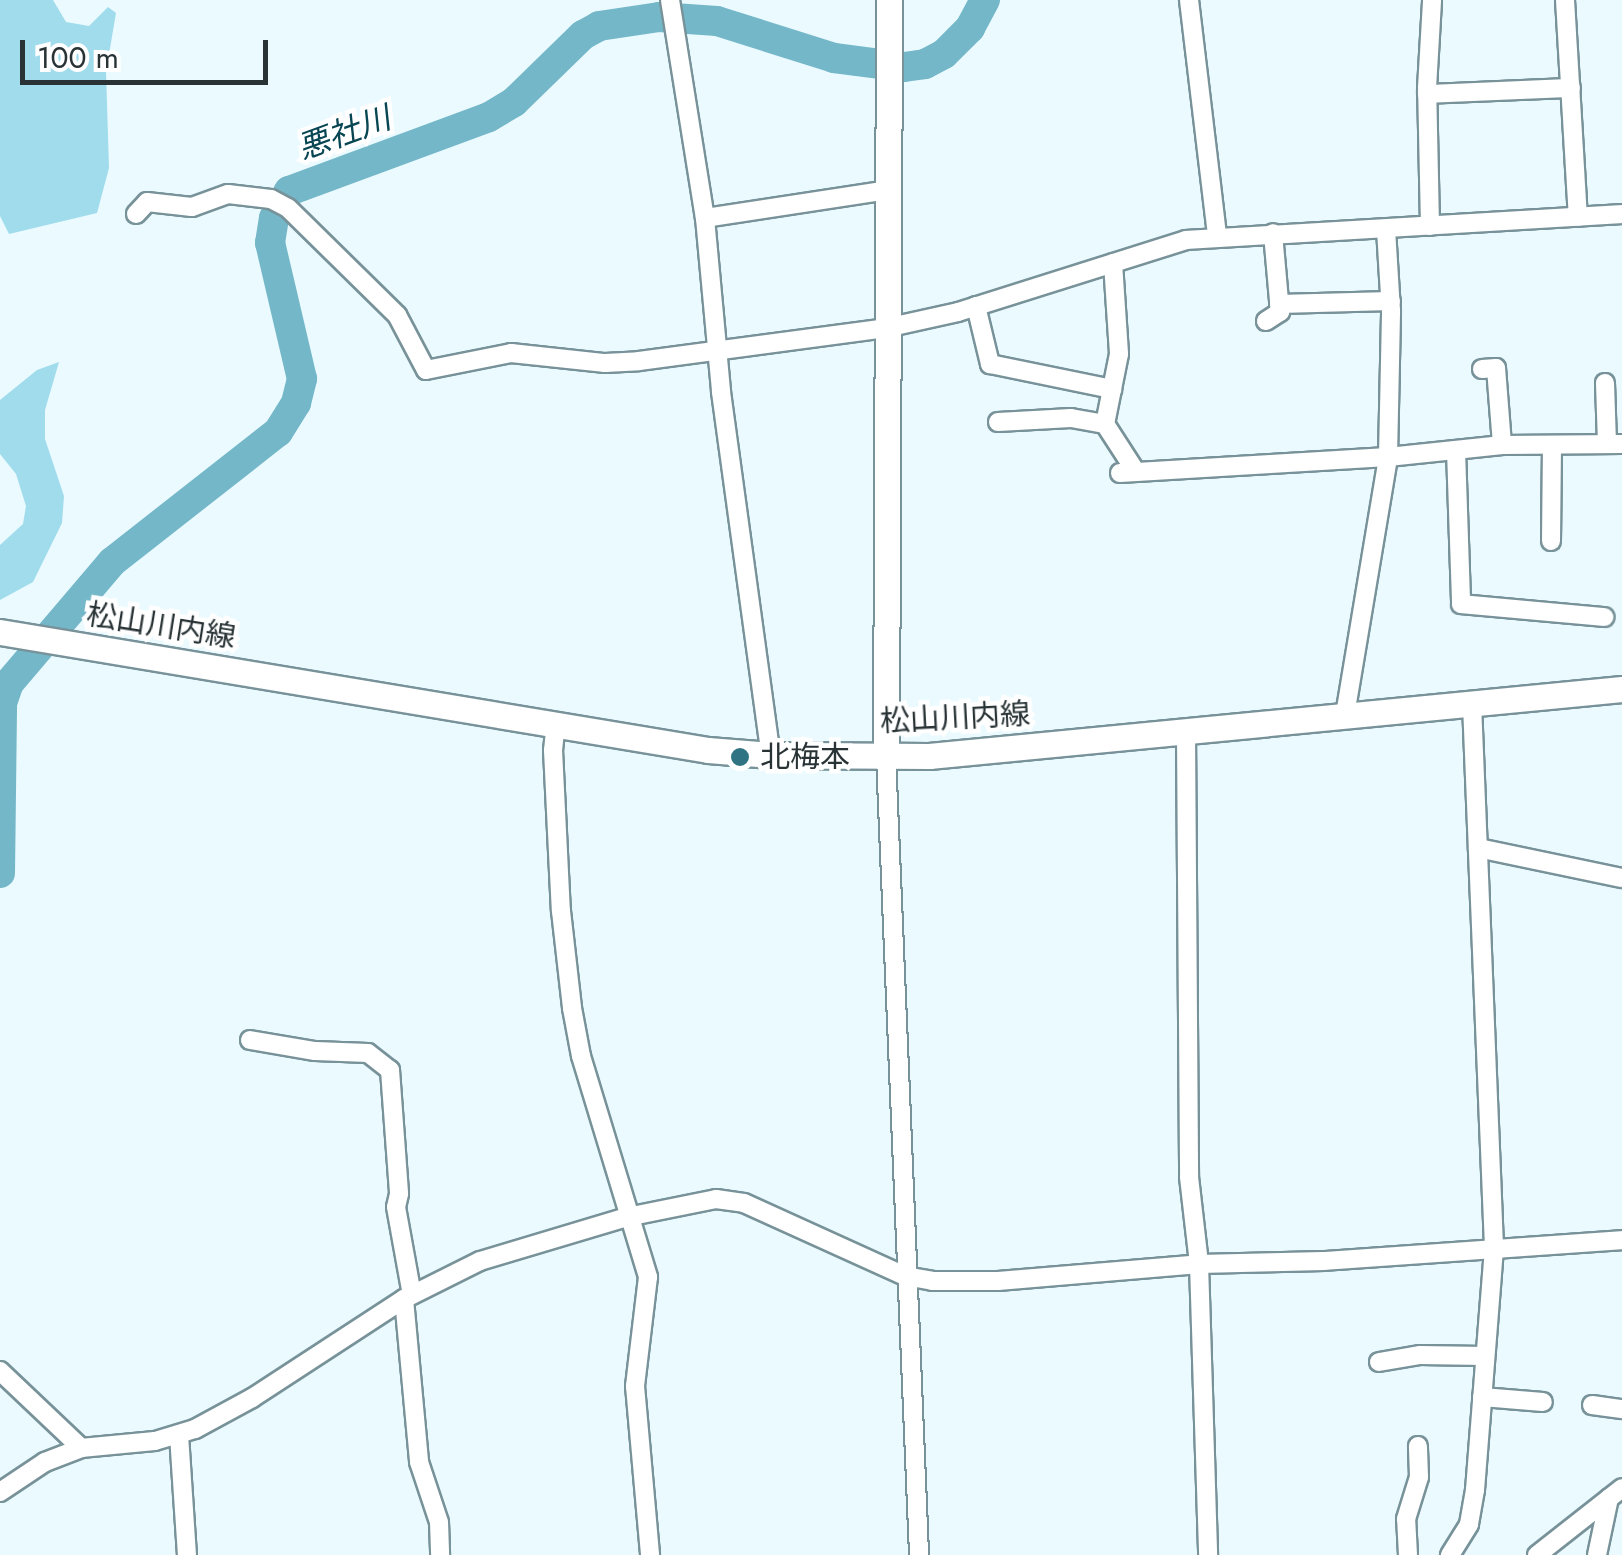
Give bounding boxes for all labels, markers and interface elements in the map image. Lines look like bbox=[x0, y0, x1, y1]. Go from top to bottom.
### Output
scale bar bbox=[25, 20, 272, 82]
text: 100 m bbox=[37, 36, 119, 79]
water label: 悪社川 bbox=[292, 99, 396, 167]
street label: 松山川内線 bbox=[84, 596, 238, 656]
street label: 松山川内線 bbox=[879, 696, 1031, 740]
place label: 北梅本 bbox=[760, 739, 850, 775]
marker: 北梅本 bbox=[729, 746, 751, 768]

